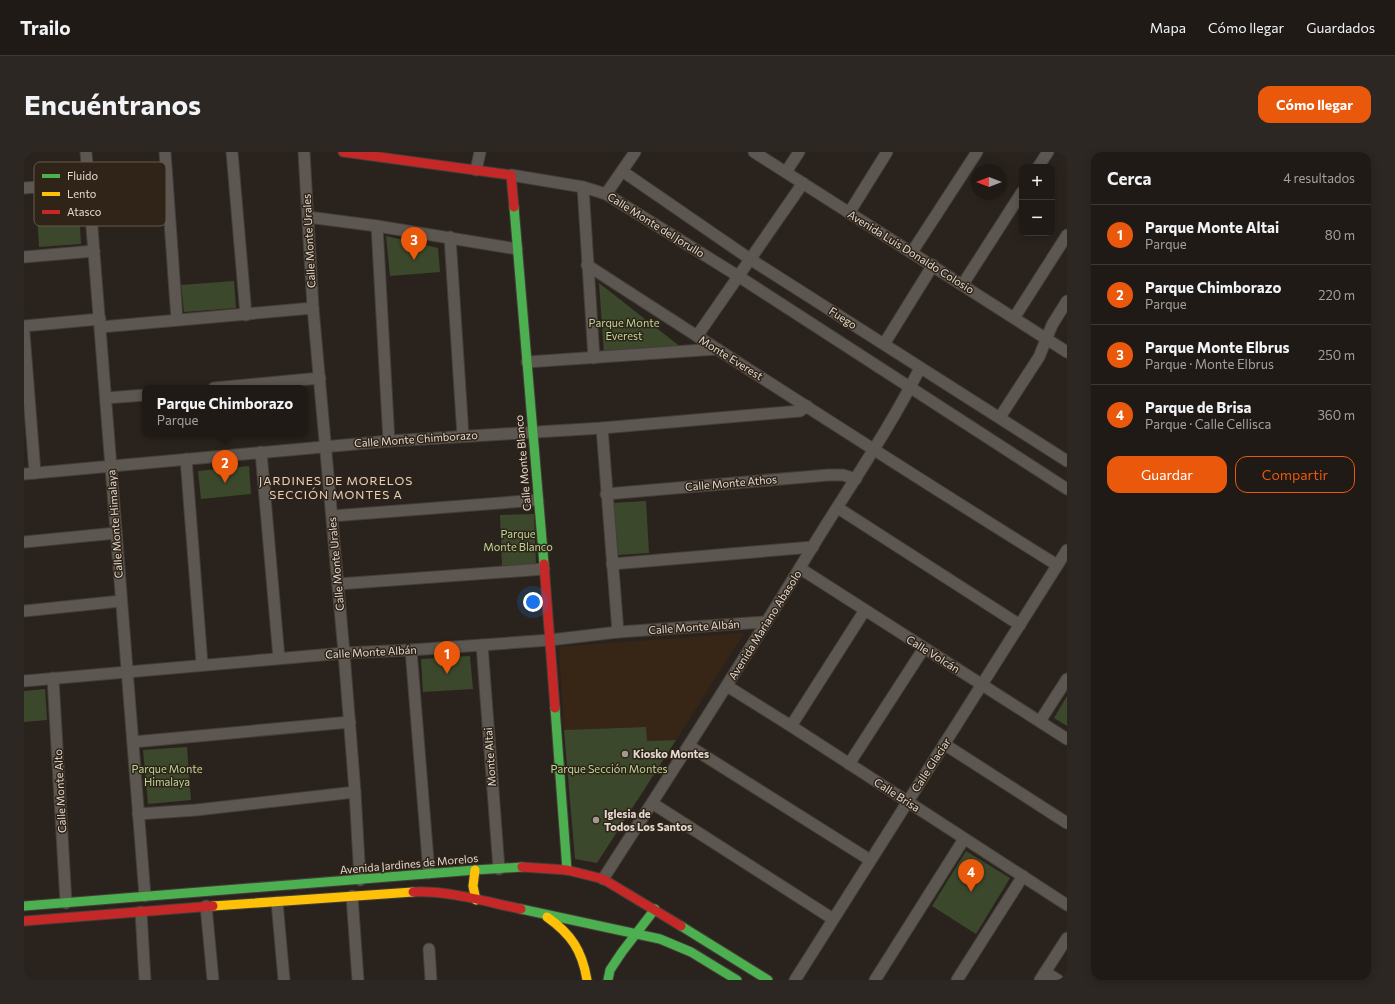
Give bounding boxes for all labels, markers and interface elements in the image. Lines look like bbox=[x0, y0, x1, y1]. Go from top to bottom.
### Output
text: Trailo bbox=[20, 16, 71, 39]
text: Mapa bbox=[1150, 19, 1186, 36]
text: Cómo llegar bbox=[1208, 19, 1284, 36]
text: Guardados bbox=[1306, 19, 1375, 36]
button: Cómo llegar bbox=[1258, 86, 1371, 123]
text: Encuéntranos bbox=[24, 87, 201, 121]
legend bbox=[34, 162, 166, 226]
north arrow bbox=[971, 164, 1007, 200]
map controls bbox=[1019, 164, 1055, 236]
button: + bbox=[1019, 164, 1055, 200]
text: Cerca bbox=[1107, 168, 1152, 189]
text: Fluido bbox=[67, 169, 98, 182]
text: 4 resultados bbox=[1283, 170, 1355, 186]
text: Lento bbox=[67, 187, 97, 200]
street label: Calle Monte del Jorullo bbox=[605, 189, 708, 261]
street label: Calle Monte Urales bbox=[300, 194, 317, 288]
button: − bbox=[1019, 200, 1055, 236]
text: Atasco bbox=[67, 205, 102, 218]
street label: Avenida Luis Donaldo Colosio bbox=[846, 207, 977, 296]
text: Parque Monte Altai bbox=[1145, 218, 1279, 236]
pin: 3 bbox=[401, 227, 427, 260]
text: 1 bbox=[1117, 227, 1123, 243]
text: 80 m bbox=[1325, 227, 1355, 243]
text: Parque bbox=[1145, 236, 1187, 252]
text: Parque Chimborazo bbox=[1145, 278, 1281, 296]
text: 2 bbox=[1116, 287, 1124, 303]
text: 220 m bbox=[1318, 287, 1355, 303]
text: Parque bbox=[1145, 296, 1187, 312]
street label: Fuego bbox=[827, 304, 860, 332]
park label: Parque Monte Everest bbox=[589, 316, 660, 342]
street label: Monte Everest bbox=[697, 333, 766, 383]
text: Parque Monte Elbrus bbox=[1145, 338, 1289, 356]
text: 3 bbox=[1116, 347, 1124, 363]
text: 250 m bbox=[1318, 347, 1355, 363]
text: Parque · Monte Elbrus bbox=[1145, 356, 1274, 372]
popup bbox=[142, 385, 308, 437]
text: Parque Chimborazo bbox=[157, 394, 293, 412]
text: Parque de Brisa bbox=[1145, 398, 1252, 416]
text: 4 bbox=[1116, 407, 1124, 423]
text: 360 m bbox=[1317, 407, 1355, 423]
text: Parque bbox=[157, 412, 198, 428]
street label: Calle Monte Blanco bbox=[512, 414, 533, 512]
text: Parque · Calle Cellisca bbox=[1145, 416, 1271, 432]
street label: Calle Monte Chimborazo bbox=[354, 428, 479, 449]
pin: 2 bbox=[212, 450, 238, 483]
button: Guardar bbox=[1107, 456, 1227, 493]
button: Compartir bbox=[1235, 456, 1355, 493]
street label: Calle Monte Himalaya bbox=[104, 469, 125, 579]
street label: Calle Monte Athos bbox=[685, 472, 777, 493]
district label: JARDINES DE MORELOS SECCIÓN MONTES A bbox=[259, 473, 413, 501]
street label: Calle Monte Urales bbox=[325, 517, 346, 612]
park label: Parque Monte Blanco bbox=[483, 527, 553, 553]
street label: Avenida Mariano Abasolo bbox=[725, 567, 804, 682]
your location bbox=[523, 592, 543, 612]
street label: Calle Monte Albán bbox=[648, 617, 740, 636]
street label: Calle Volcán bbox=[904, 632, 962, 675]
pin: 1 bbox=[434, 641, 460, 674]
street label: Calle Monte Albán bbox=[325, 643, 417, 660]
street label: Monte Altai bbox=[481, 727, 498, 787]
street label: Calle Glaciar bbox=[908, 735, 953, 794]
place label: Kiosko Montes bbox=[633, 747, 709, 760]
street label: Calle Monte Alto bbox=[51, 748, 68, 833]
marker: Kiosko Montes bbox=[620, 749, 630, 759]
park label: Parque Monte Himalaya bbox=[132, 762, 203, 788]
park label: Parque Sección Montes bbox=[551, 762, 667, 775]
street label: Calle Brisa bbox=[872, 775, 923, 814]
place label: Iglesia de Todos Los Santos bbox=[604, 807, 692, 833]
marker: Iglesia de Todos Los Santos bbox=[591, 815, 601, 825]
street label: Avenida Jardines de Morelos bbox=[339, 851, 479, 877]
pin: 4 bbox=[958, 859, 984, 892]

